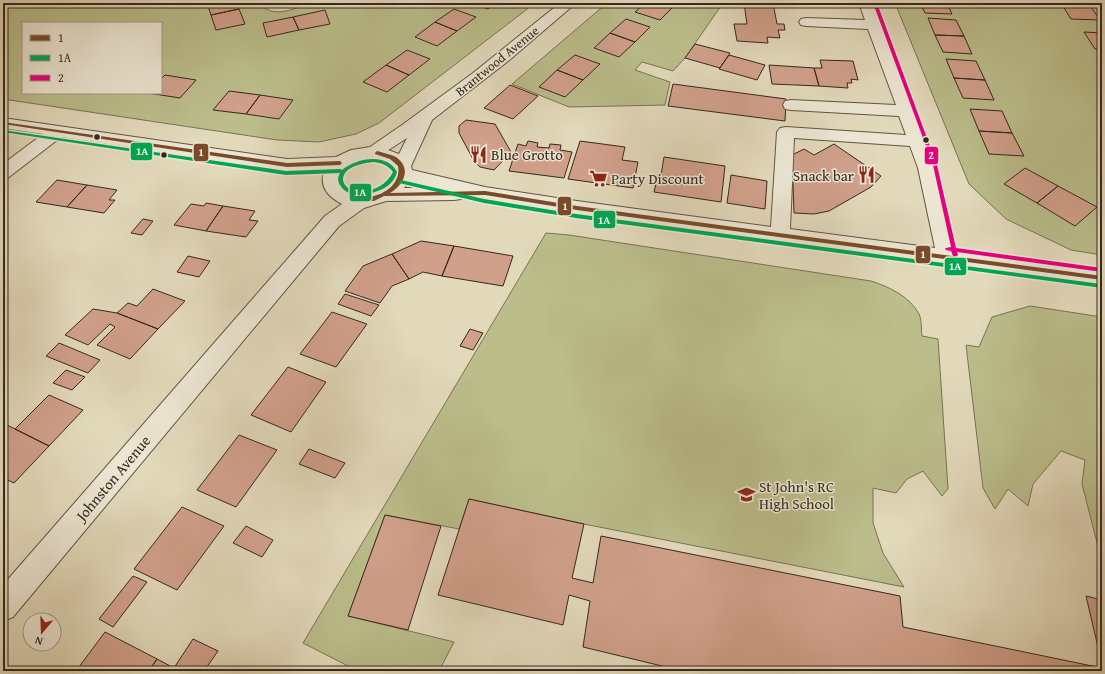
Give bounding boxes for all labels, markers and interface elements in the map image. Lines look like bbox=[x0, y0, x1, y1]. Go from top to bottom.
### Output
street label: Brantwood Avenue bbox=[451, 21, 543, 101]
legend bbox=[22, 22, 162, 94]
text: 1 bbox=[58, 29, 64, 46]
text: 1A bbox=[58, 49, 72, 66]
text: 2 bbox=[58, 69, 64, 86]
unlabelled marker bbox=[92, 132, 102, 142]
unlabelled marker bbox=[921, 135, 931, 145]
line badge: 1A bbox=[130, 142, 153, 161]
text: 1A bbox=[136, 143, 148, 159]
line badge: 1 bbox=[193, 143, 209, 162]
text: 1 bbox=[198, 144, 204, 160]
restaurant icon: Blue Grotto bbox=[468, 144, 488, 164]
place label: Blue Grotto bbox=[491, 144, 563, 165]
line badge: 2 bbox=[924, 146, 939, 165]
text: 2 bbox=[928, 147, 934, 163]
unlabelled marker bbox=[159, 150, 169, 160]
place label: Snack bar bbox=[793, 165, 854, 186]
restaurant icon: Snack bar bbox=[857, 165, 877, 185]
supermarket icon: Party Discount bbox=[588, 168, 608, 188]
place label: Party Discount bbox=[611, 168, 705, 189]
line badge: 1A bbox=[349, 183, 372, 202]
text: 1A bbox=[354, 184, 366, 200]
line badge: 1 bbox=[557, 196, 572, 216]
text: 1 bbox=[562, 198, 568, 214]
line badge: 1A bbox=[593, 210, 616, 229]
text: 1A bbox=[598, 212, 610, 228]
line badge: 1 bbox=[915, 245, 931, 264]
text: 1 bbox=[920, 246, 926, 262]
line badge: 1A bbox=[944, 257, 967, 276]
text: 1A bbox=[949, 258, 961, 274]
street label: Johnston Avenue bbox=[70, 431, 155, 527]
place label: St John's RC High School bbox=[759, 476, 834, 514]
school or university icon: St John's RC High School bbox=[736, 485, 756, 505]
north arrow bbox=[22, 612, 62, 652]
text: N bbox=[32, 632, 45, 650]

